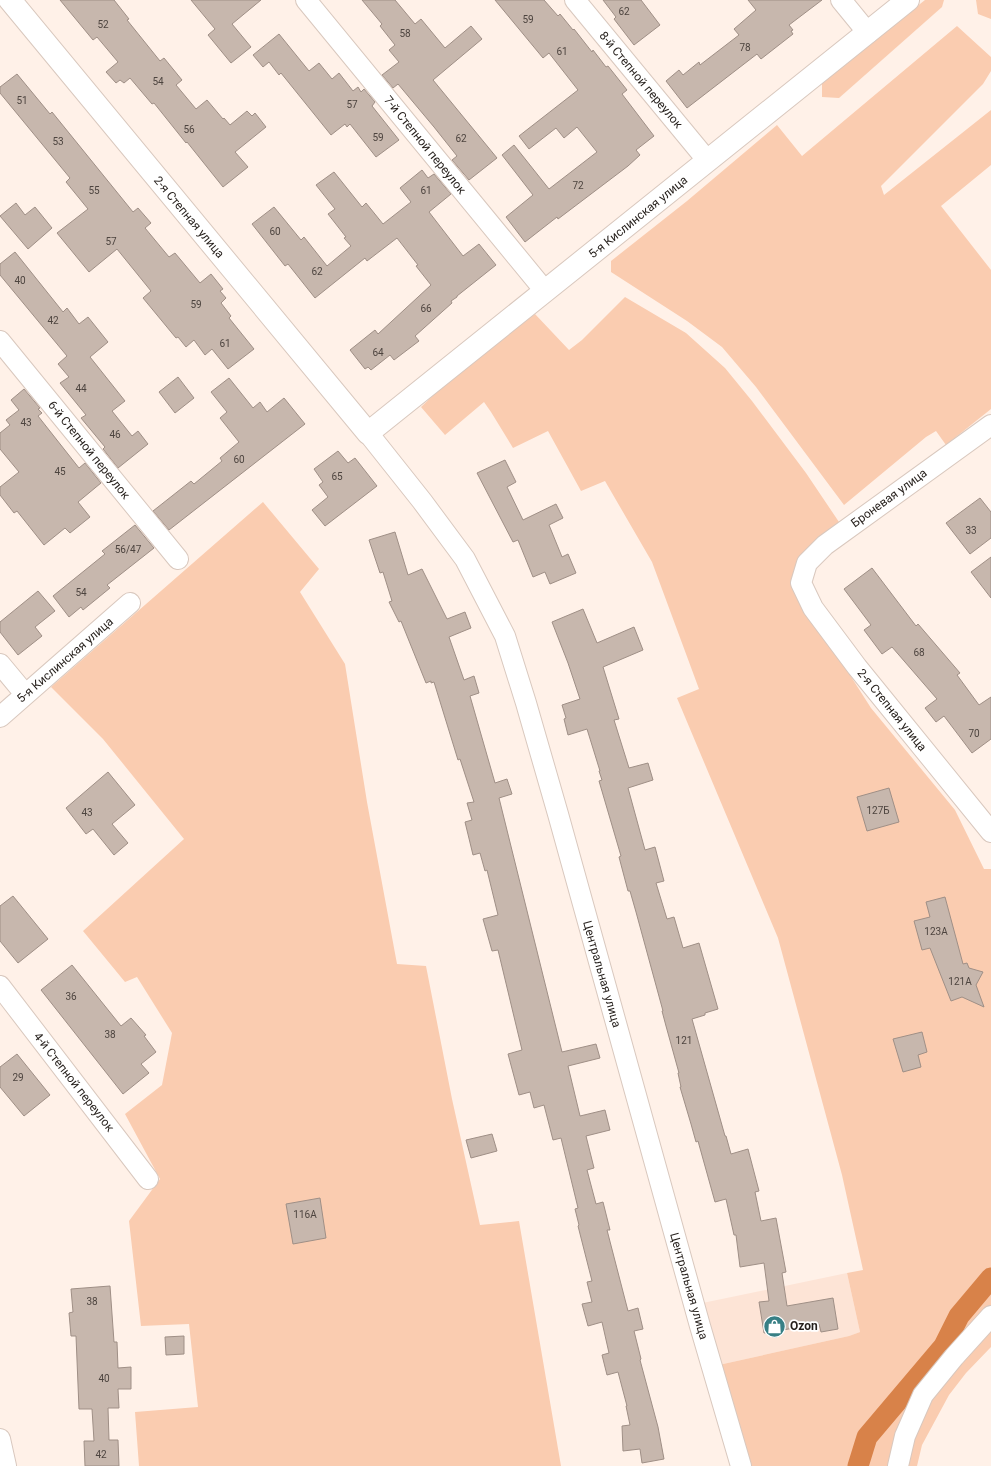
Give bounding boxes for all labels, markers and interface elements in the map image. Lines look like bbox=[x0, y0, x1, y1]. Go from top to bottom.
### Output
house number: 62 bbox=[618, 6, 630, 17]
house number: 59 bbox=[522, 14, 534, 25]
house number: 52 bbox=[97, 19, 109, 30]
house number: 58 bbox=[399, 28, 411, 39]
street label: 8-й Степной переулок bbox=[596, 29, 686, 132]
house number: 78 bbox=[739, 42, 751, 53]
house number: 61 bbox=[556, 46, 568, 57]
house number: 54 bbox=[152, 76, 164, 87]
street label: 7-й Степной переулок bbox=[381, 93, 469, 197]
house number: 51 bbox=[16, 95, 28, 106]
house number: 57 bbox=[346, 99, 358, 110]
house number: 56 bbox=[183, 124, 195, 135]
house number: 59 bbox=[372, 132, 384, 143]
house number: 62 bbox=[455, 133, 467, 144]
house number: 53 bbox=[52, 136, 64, 147]
street label: 2-я Степная улица bbox=[151, 173, 227, 261]
street label: 5-я Кислинская улица bbox=[586, 173, 690, 261]
house number: 72 bbox=[572, 180, 584, 191]
house number: 55 bbox=[88, 185, 100, 196]
house number: 61 bbox=[420, 185, 432, 196]
house number: 60 bbox=[269, 226, 281, 237]
house number: 57 bbox=[105, 236, 117, 247]
house number: 62 bbox=[311, 266, 323, 277]
house number: 40 bbox=[14, 275, 26, 286]
house number: 59 bbox=[190, 299, 202, 310]
house number: 66 bbox=[420, 303, 432, 314]
house number: 42 bbox=[47, 315, 59, 326]
house number: 61 bbox=[219, 338, 231, 349]
house number: 64 bbox=[372, 347, 384, 358]
house number: 44 bbox=[75, 383, 87, 394]
street label: 6-й Степной переулок bbox=[45, 398, 133, 502]
house number: 43 bbox=[20, 417, 32, 428]
house number: 46 bbox=[109, 429, 121, 440]
house number: 60 bbox=[233, 454, 245, 465]
house number: 45 bbox=[54, 466, 66, 477]
street label: Броневая улица bbox=[848, 466, 930, 530]
house number: 65 bbox=[331, 471, 343, 482]
house number: 33 bbox=[965, 525, 977, 536]
house number: 56/47 bbox=[115, 544, 142, 555]
house number: 54 bbox=[75, 587, 87, 598]
street label: 5-я Кислинская улица bbox=[14, 614, 116, 706]
house number: 68 bbox=[913, 647, 925, 658]
street label: 2-я Степная улица bbox=[854, 666, 930, 754]
house number: 70 bbox=[968, 728, 980, 739]
house number: 127Б bbox=[866, 805, 890, 816]
house number: 43 bbox=[81, 807, 93, 818]
street label: Центральная улица bbox=[580, 919, 624, 1029]
house number: 123А bbox=[924, 926, 948, 937]
house number: 121А bbox=[948, 976, 972, 987]
house number: 36 bbox=[65, 991, 77, 1002]
house number: 38 bbox=[104, 1029, 116, 1040]
street label: 4-й Степной переулок bbox=[31, 1030, 117, 1135]
house number: 121 bbox=[676, 1035, 692, 1046]
house number: 29 bbox=[12, 1072, 24, 1083]
house number: 116А bbox=[293, 1209, 317, 1220]
street label: Центральная улица bbox=[667, 1231, 711, 1341]
house number: 38 bbox=[86, 1296, 98, 1307]
shop icon: Ozon bbox=[761, 1313, 787, 1339]
place label: Ozon bbox=[790, 1319, 818, 1333]
house number: 40 bbox=[98, 1373, 110, 1384]
house number: 42 bbox=[95, 1449, 107, 1460]

